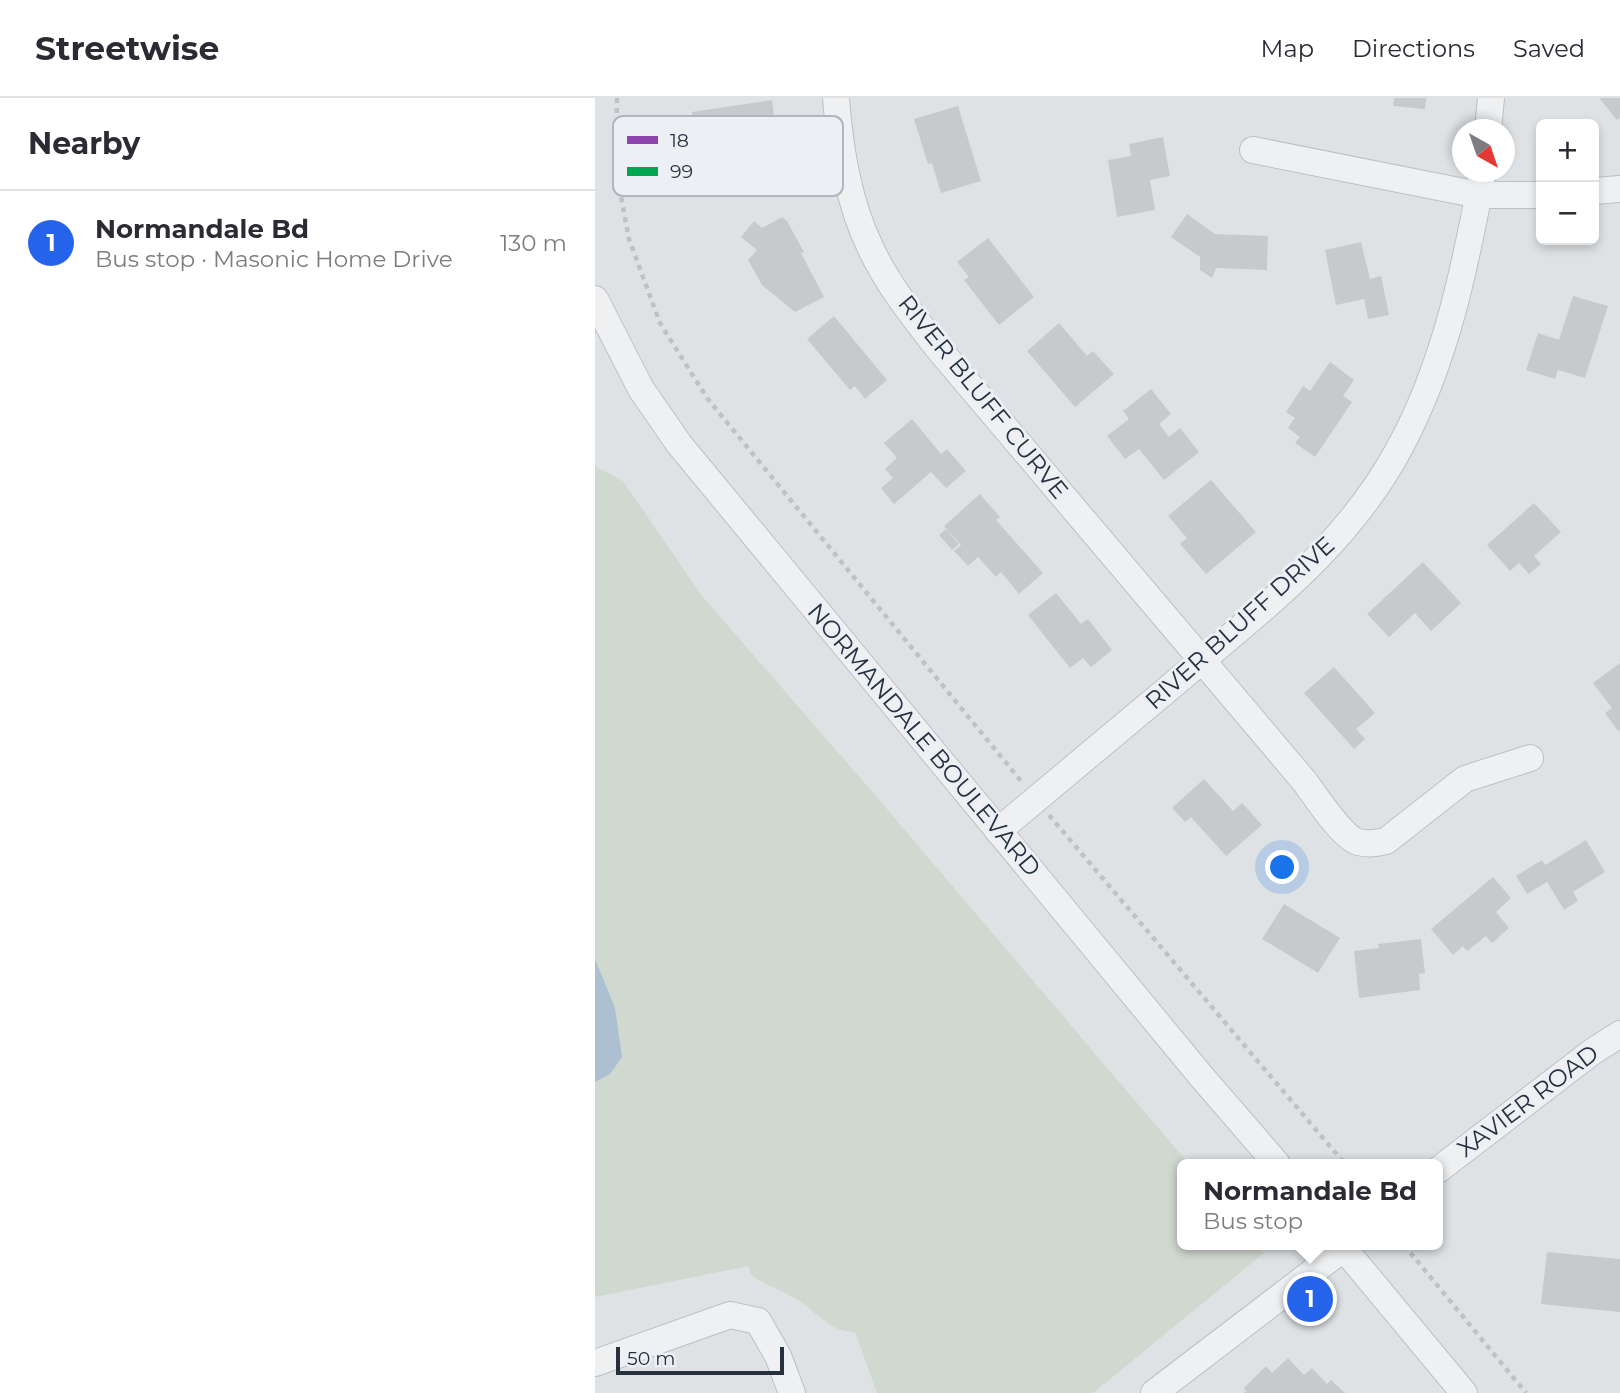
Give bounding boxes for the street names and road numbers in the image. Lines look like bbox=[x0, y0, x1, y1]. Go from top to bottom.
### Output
street label: RIVER BLUFF CURVE bbox=[892, 289, 1075, 504]
street label: RIVER BLUFF DRIVE bbox=[1139, 530, 1340, 715]
street label: NORMANDALE BOULEVARD bbox=[802, 597, 1047, 882]
street label: XAVIER ROAD bbox=[1452, 1038, 1604, 1163]

